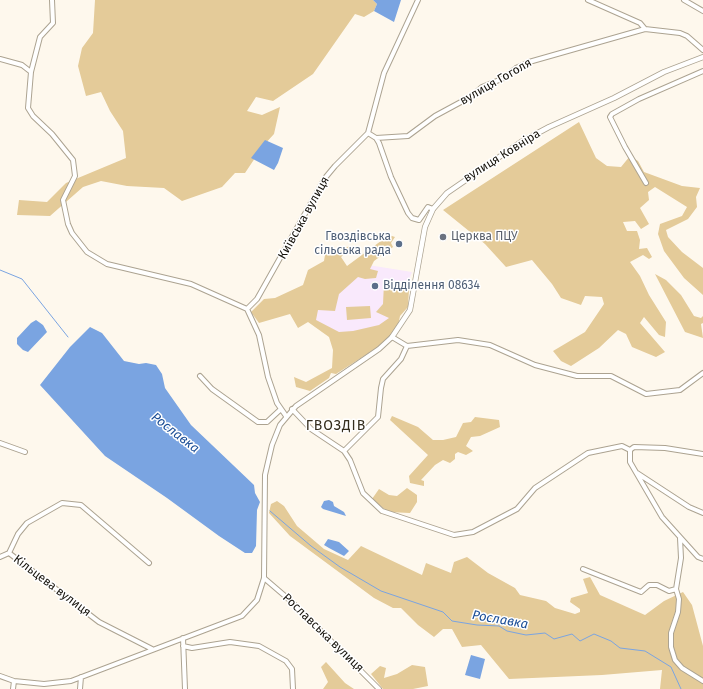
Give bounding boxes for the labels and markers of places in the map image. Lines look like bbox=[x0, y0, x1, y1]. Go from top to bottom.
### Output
place label: Гвоздівська сільська рада bbox=[314, 230, 391, 258]
place label: Церква ПЦУ bbox=[451, 230, 518, 244]
marker: Церква ПЦУ bbox=[438, 232, 448, 242]
marker: Гвоздівська сільська рада bbox=[394, 239, 404, 249]
place label: Відділення 08634 bbox=[383, 279, 480, 293]
marker: Відділення 08634 bbox=[370, 281, 380, 291]

